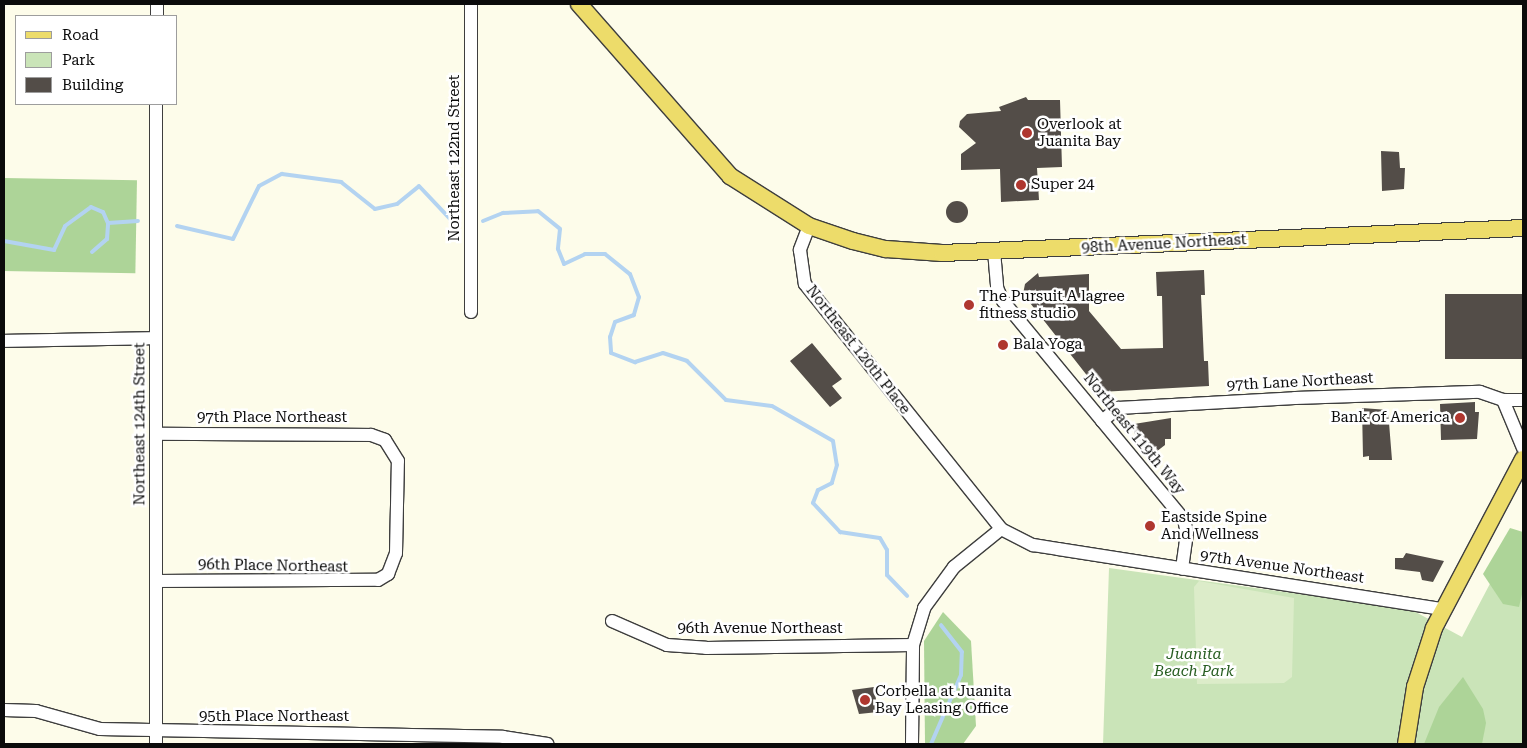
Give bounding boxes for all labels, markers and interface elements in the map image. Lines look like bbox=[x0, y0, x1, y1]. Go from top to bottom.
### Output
legend bbox=[15, 15, 178, 105]
text: Road bbox=[62, 26, 99, 44]
text: Park bbox=[62, 51, 95, 69]
street label: Northeast 122nd Street bbox=[446, 75, 464, 241]
text: Building bbox=[62, 76, 123, 94]
place label: Overlook at Juanita Bay bbox=[1037, 115, 1122, 150]
marker: Overlook at Juanita Bay bbox=[1021, 127, 1033, 139]
place label: Super 24 bbox=[1031, 176, 1095, 194]
marker: Super 24 bbox=[1015, 179, 1027, 191]
street label: 98th Avenue Northeast bbox=[1081, 231, 1247, 257]
street label: Northeast 120th Place bbox=[802, 282, 914, 418]
place label: The Pursuit A lagree fitness studio bbox=[979, 287, 1125, 322]
marker: The Pursuit A lagree fitness studio bbox=[963, 299, 975, 311]
place label: Bala Yoga bbox=[1013, 336, 1082, 354]
marker: Bala Yoga bbox=[997, 339, 1009, 351]
street label: Northeast 124th Street bbox=[131, 343, 149, 505]
street label: 97th Lane Northeast bbox=[1226, 369, 1374, 395]
street label: Northeast 119th Way bbox=[1079, 370, 1189, 498]
street label: 97th Place Northeast bbox=[197, 409, 347, 427]
place label: Bank of America bbox=[1331, 409, 1450, 427]
marker: Bank of America bbox=[1454, 412, 1466, 424]
place label: Eastside Spine And Wellness bbox=[1161, 508, 1267, 543]
marker: Eastside Spine And Wellness bbox=[1143, 519, 1157, 533]
street label: 97th Avenue Northeast bbox=[1199, 547, 1365, 587]
street label: 96th Place Northeast bbox=[198, 556, 348, 576]
street label: 96th Avenue Northeast bbox=[677, 620, 843, 638]
park label: Juanita Beach Park bbox=[1154, 645, 1234, 680]
place label: Corbella at Juanita Bay Leasing Office bbox=[875, 682, 1011, 717]
marker: Corbella at Juanita Bay Leasing Office bbox=[859, 694, 871, 706]
street label: 95th Place Northeast bbox=[199, 708, 349, 726]

